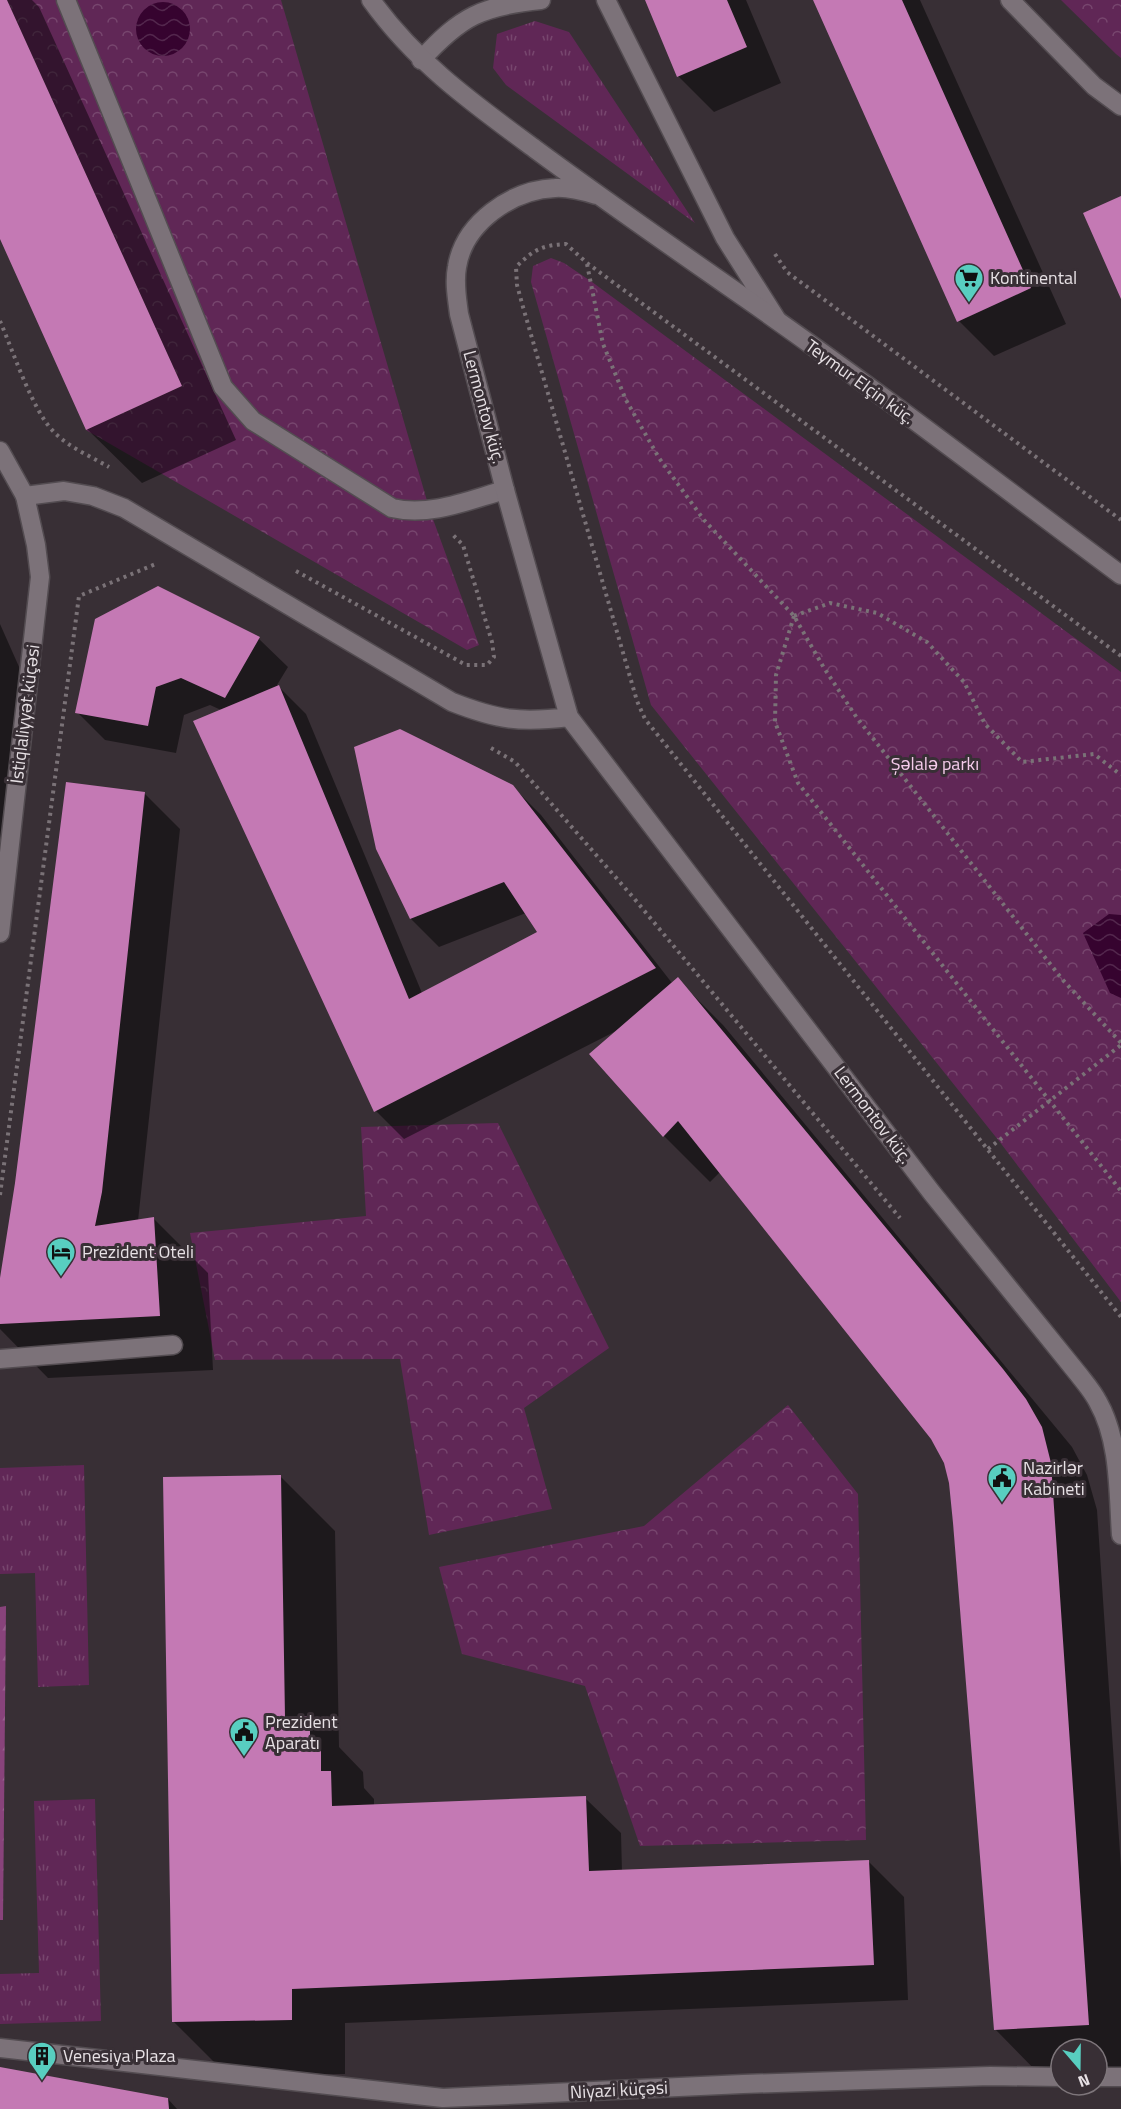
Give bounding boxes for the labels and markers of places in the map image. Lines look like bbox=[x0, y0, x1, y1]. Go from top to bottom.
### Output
supermarket icon: Kontinental bbox=[953, 262, 985, 304]
place label: Kontinental bbox=[990, 264, 1077, 291]
hotel icon: Prezident Oteli bbox=[45, 1236, 77, 1278]
place label: Prezident Oteli bbox=[82, 1238, 194, 1265]
place label: Nazirlər Kabineti bbox=[1023, 1454, 1085, 1502]
public building icon: Nazirlər Kabineti bbox=[986, 1462, 1018, 1504]
place label: Prezident Aparatı bbox=[265, 1708, 338, 1756]
public building icon: Prezident Aparatı bbox=[228, 1716, 260, 1758]
building icon: Venesiya Plaza bbox=[26, 2040, 58, 2082]
place label: Venesiya Plaza bbox=[63, 2042, 176, 2069]

